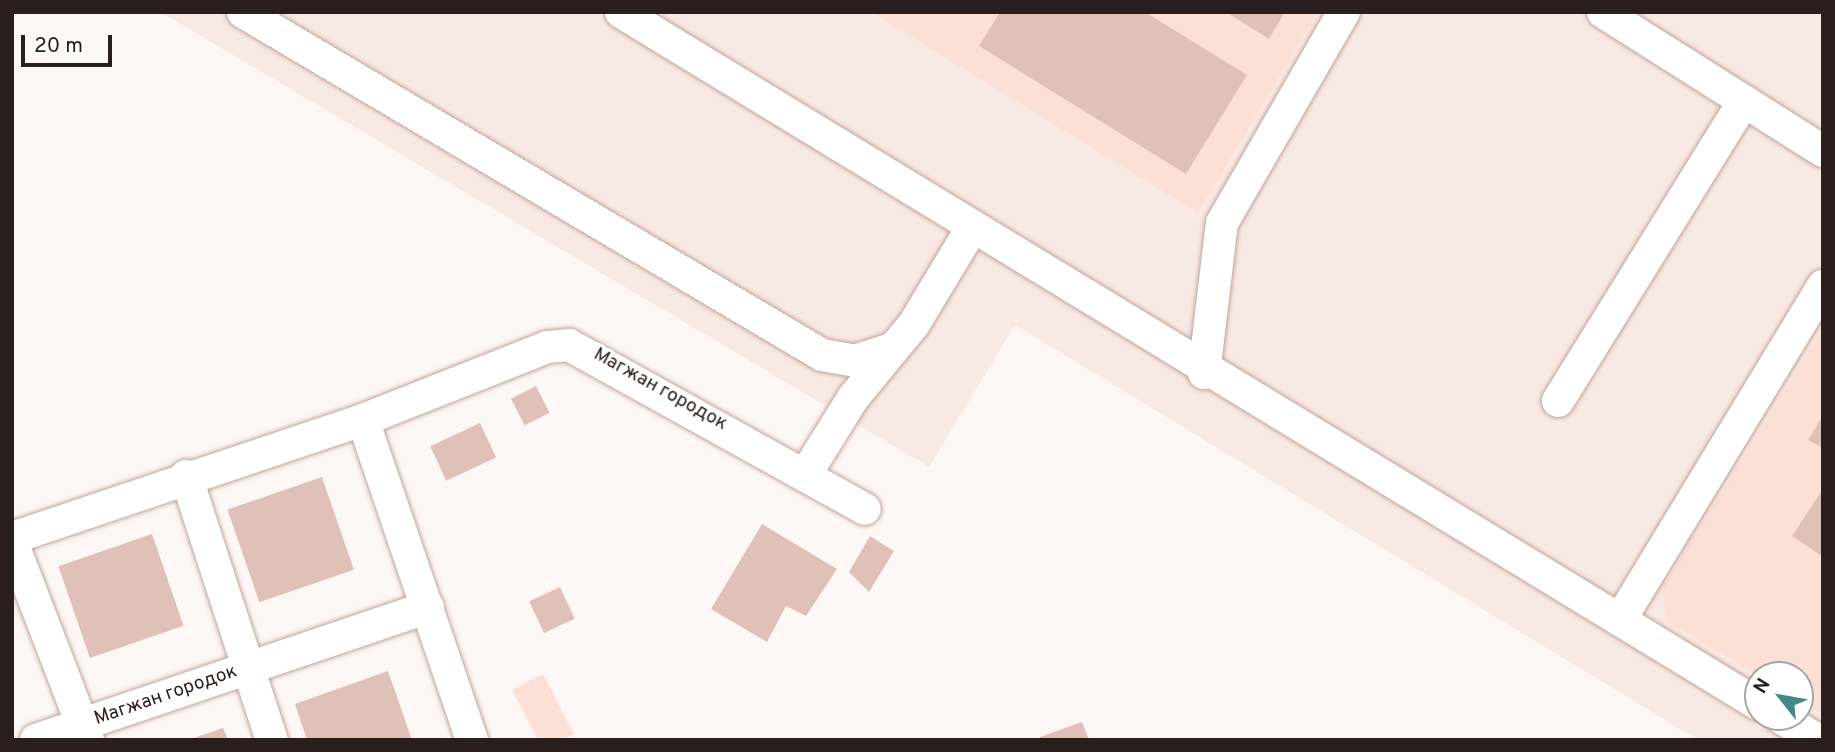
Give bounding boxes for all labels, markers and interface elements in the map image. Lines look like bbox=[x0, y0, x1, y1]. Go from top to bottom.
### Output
scale bar bbox=[24, 21, 116, 65]
text: 20 m bbox=[34, 33, 83, 60]
street label: Магжан городок bbox=[589, 344, 731, 436]
street label: Магжан городок bbox=[92, 661, 240, 731]
north arrow bbox=[1744, 661, 1814, 731]
text: N bbox=[1749, 674, 1777, 698]

